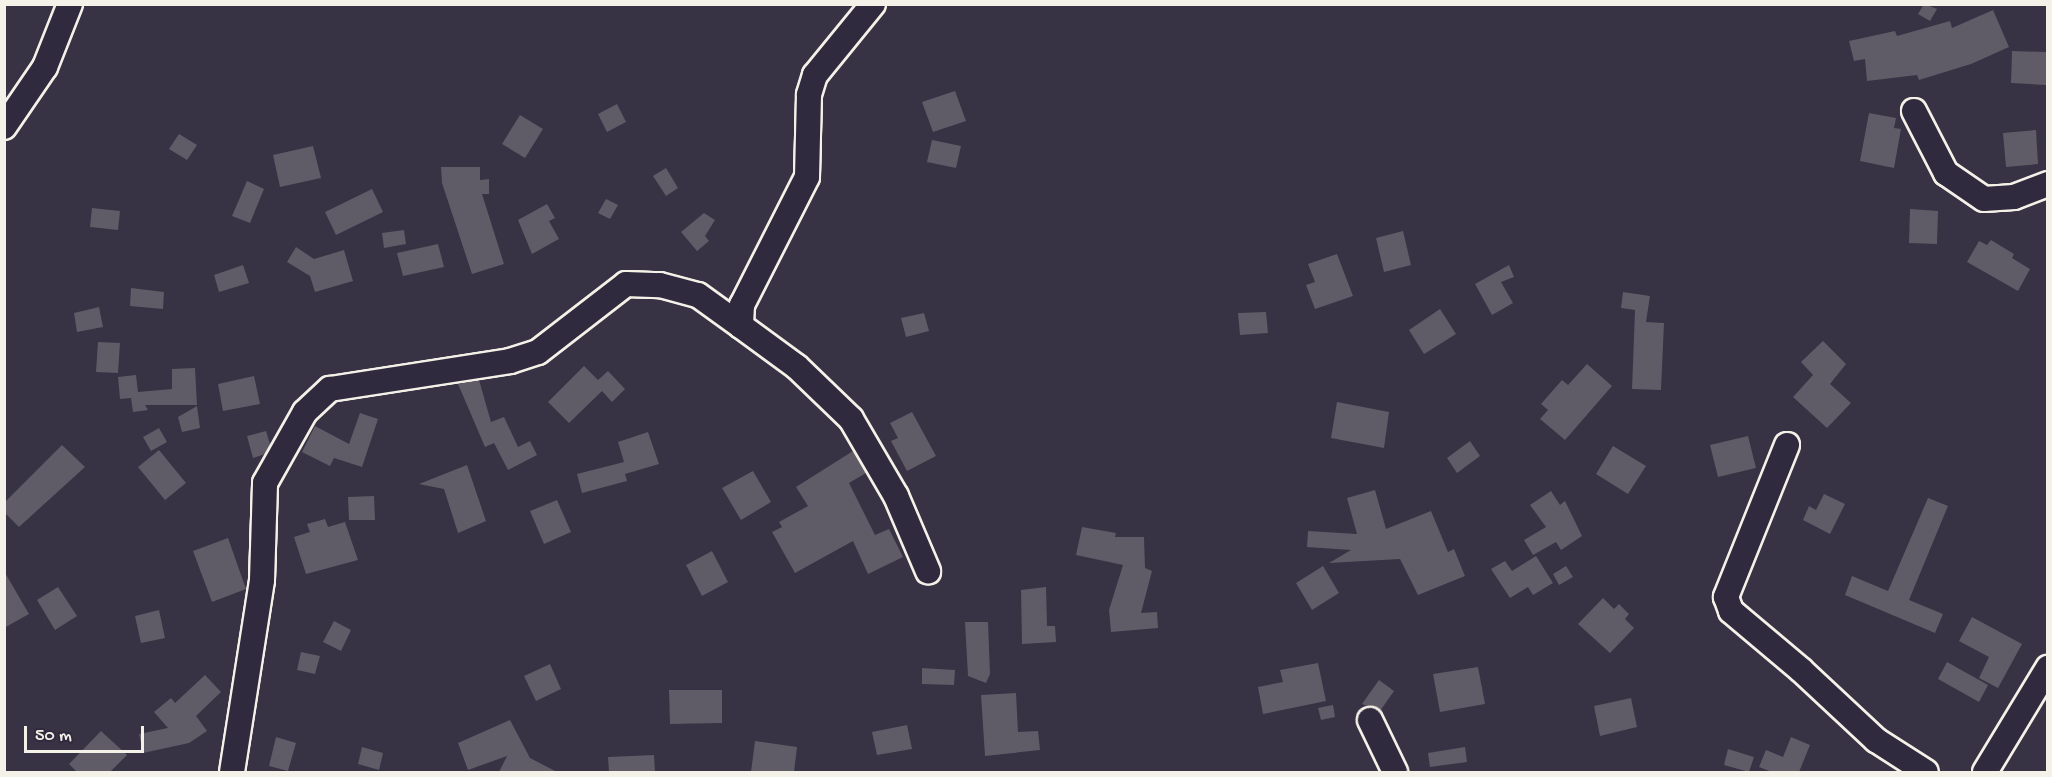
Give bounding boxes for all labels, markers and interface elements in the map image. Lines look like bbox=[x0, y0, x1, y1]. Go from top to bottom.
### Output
scale bar bbox=[27, 714, 147, 752]
text: 50 m bbox=[35, 726, 72, 747]

